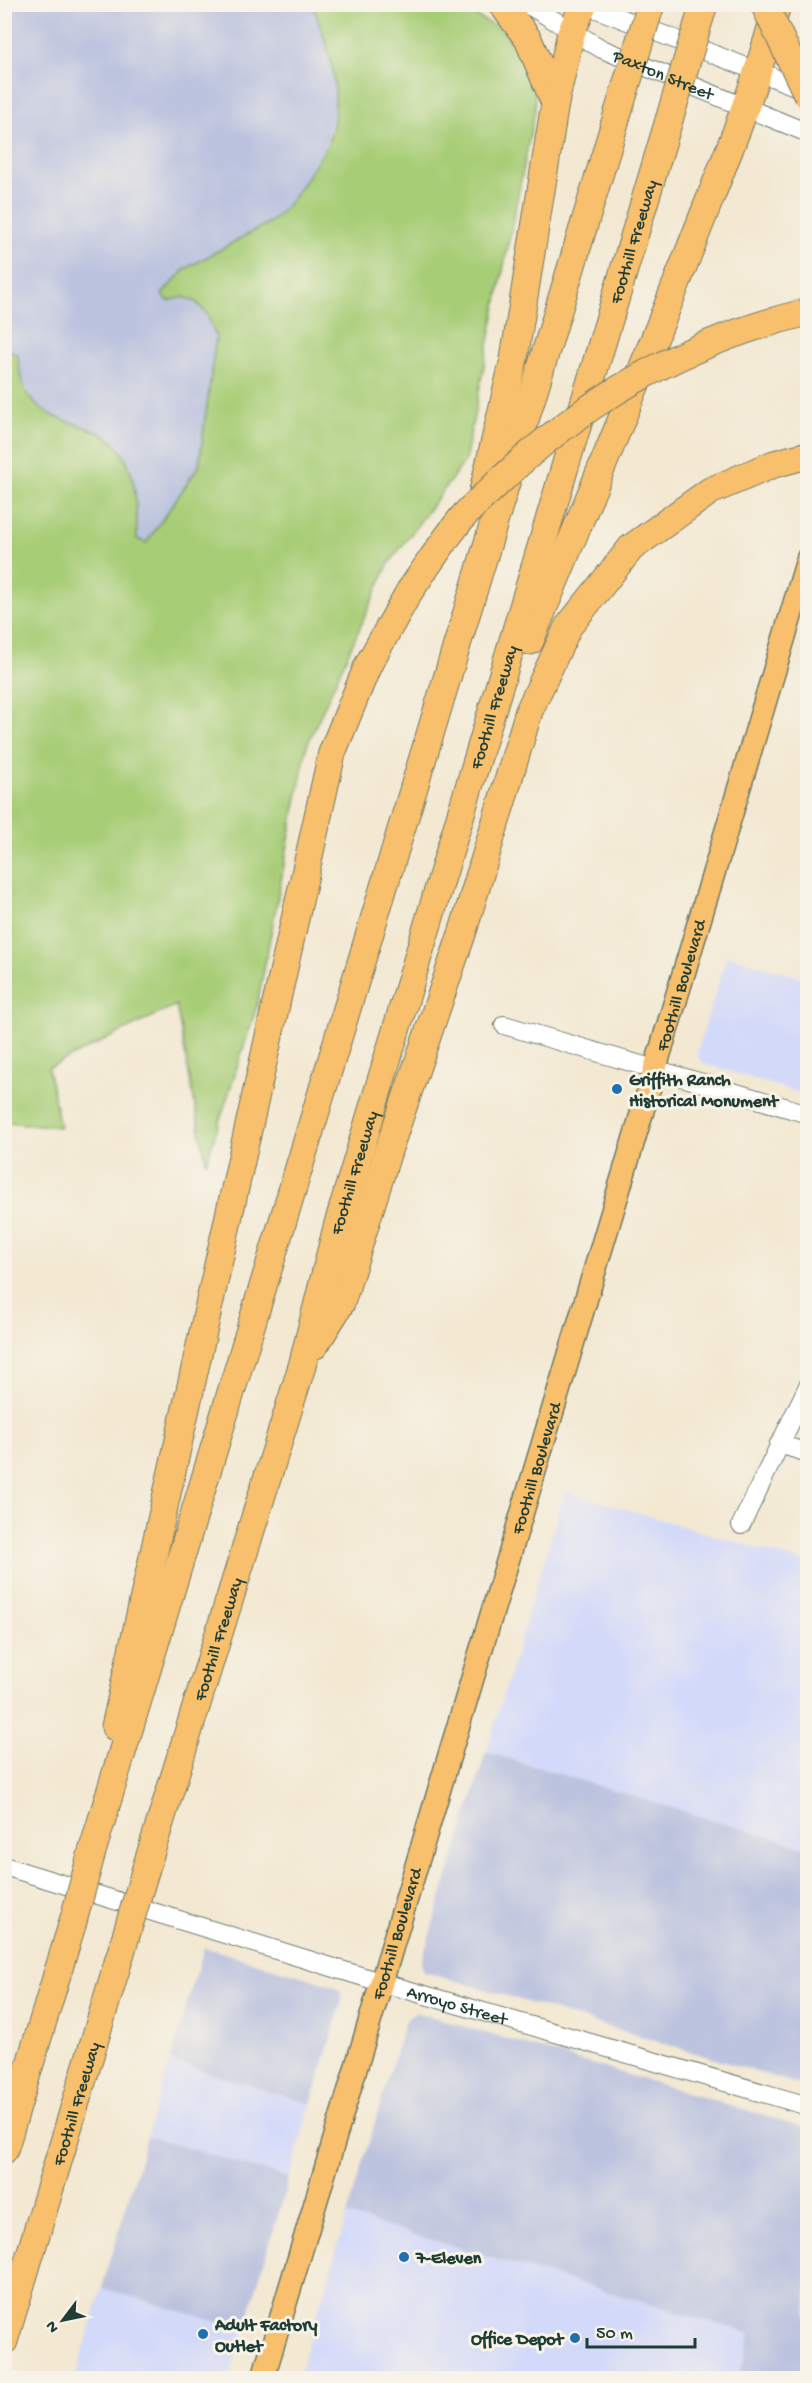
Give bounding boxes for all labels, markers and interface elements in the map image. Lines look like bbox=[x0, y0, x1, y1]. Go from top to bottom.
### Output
street label: Paxton Street bbox=[608, 46, 718, 107]
street label: Foothill Freeway bbox=[606, 178, 663, 307]
street label: Foothill Freeway bbox=[467, 643, 524, 773]
street label: Foothill Boulevard bbox=[653, 916, 713, 1055]
place label: Griffith Ranch Historical Monument bbox=[629, 1071, 780, 1113]
marker: Griffith Ranch Historical Monument bbox=[610, 1082, 624, 1096]
street label: Foothill Freeway bbox=[327, 1109, 384, 1238]
street label: Foothill Boulevard bbox=[508, 1399, 568, 1538]
street label: Foothill Freeway bbox=[190, 1575, 249, 1705]
street label: Foothill Boulevard bbox=[369, 1865, 429, 2003]
street label: Arroyo Street bbox=[404, 1982, 511, 2032]
street label: Foothill Freeway bbox=[49, 2040, 106, 2170]
place label: 7-Eleven bbox=[415, 2249, 482, 2270]
marker: 7-Eleven bbox=[397, 2250, 411, 2264]
north arrow bbox=[33, 2290, 93, 2350]
scale bar bbox=[587, 2311, 695, 2349]
text: N bbox=[42, 2316, 64, 2336]
place label: Adult Factory Outlet bbox=[214, 2316, 318, 2358]
text: 50 m bbox=[596, 2324, 633, 2345]
marker: Adult Factory Outlet bbox=[196, 2327, 210, 2341]
place label: Office Depot bbox=[471, 2330, 565, 2351]
marker: Office Depot bbox=[568, 2331, 582, 2345]

